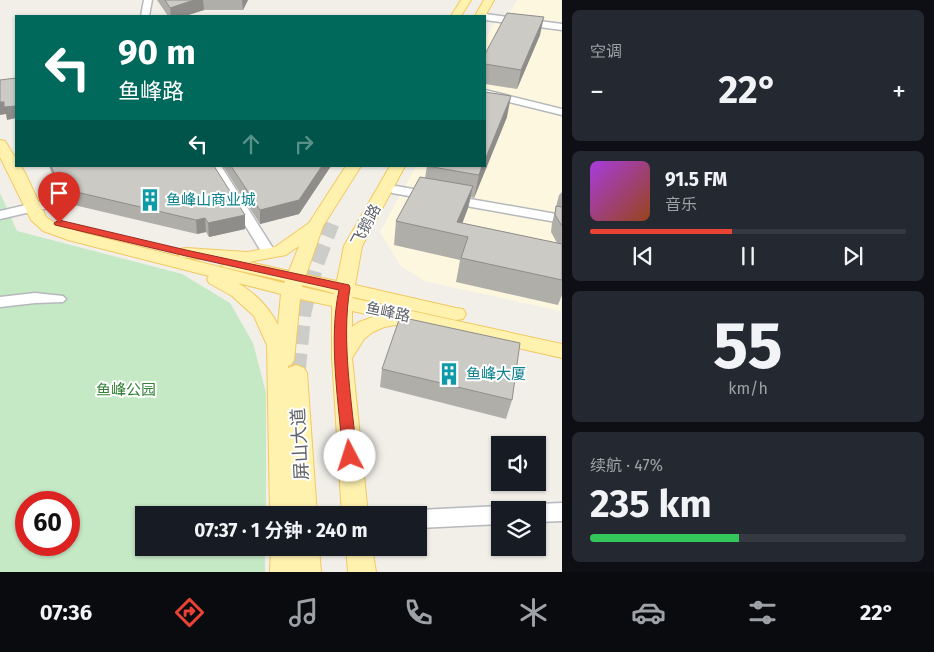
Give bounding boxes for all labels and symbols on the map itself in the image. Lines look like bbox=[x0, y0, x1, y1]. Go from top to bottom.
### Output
pin bbox=[38, 172, 80, 223]
building icon: 鱼峰山商业城 bbox=[137, 187, 163, 213]
place label: 鱼峰山商业城 bbox=[166, 191, 256, 209]
street label: 飞鹅路 bbox=[347, 201, 385, 249]
street label: 鱼峰路 bbox=[364, 299, 412, 325]
building icon: 鱼峰大厦 bbox=[436, 361, 462, 387]
place label: 鱼峰大厦 bbox=[466, 365, 526, 383]
park label: 鱼峰公园 bbox=[96, 381, 156, 399]
street label: 屏山大道 bbox=[287, 407, 313, 481]
position arrow bbox=[323, 429, 375, 481]
speed limit sign: 60 bbox=[15, 491, 80, 556]

